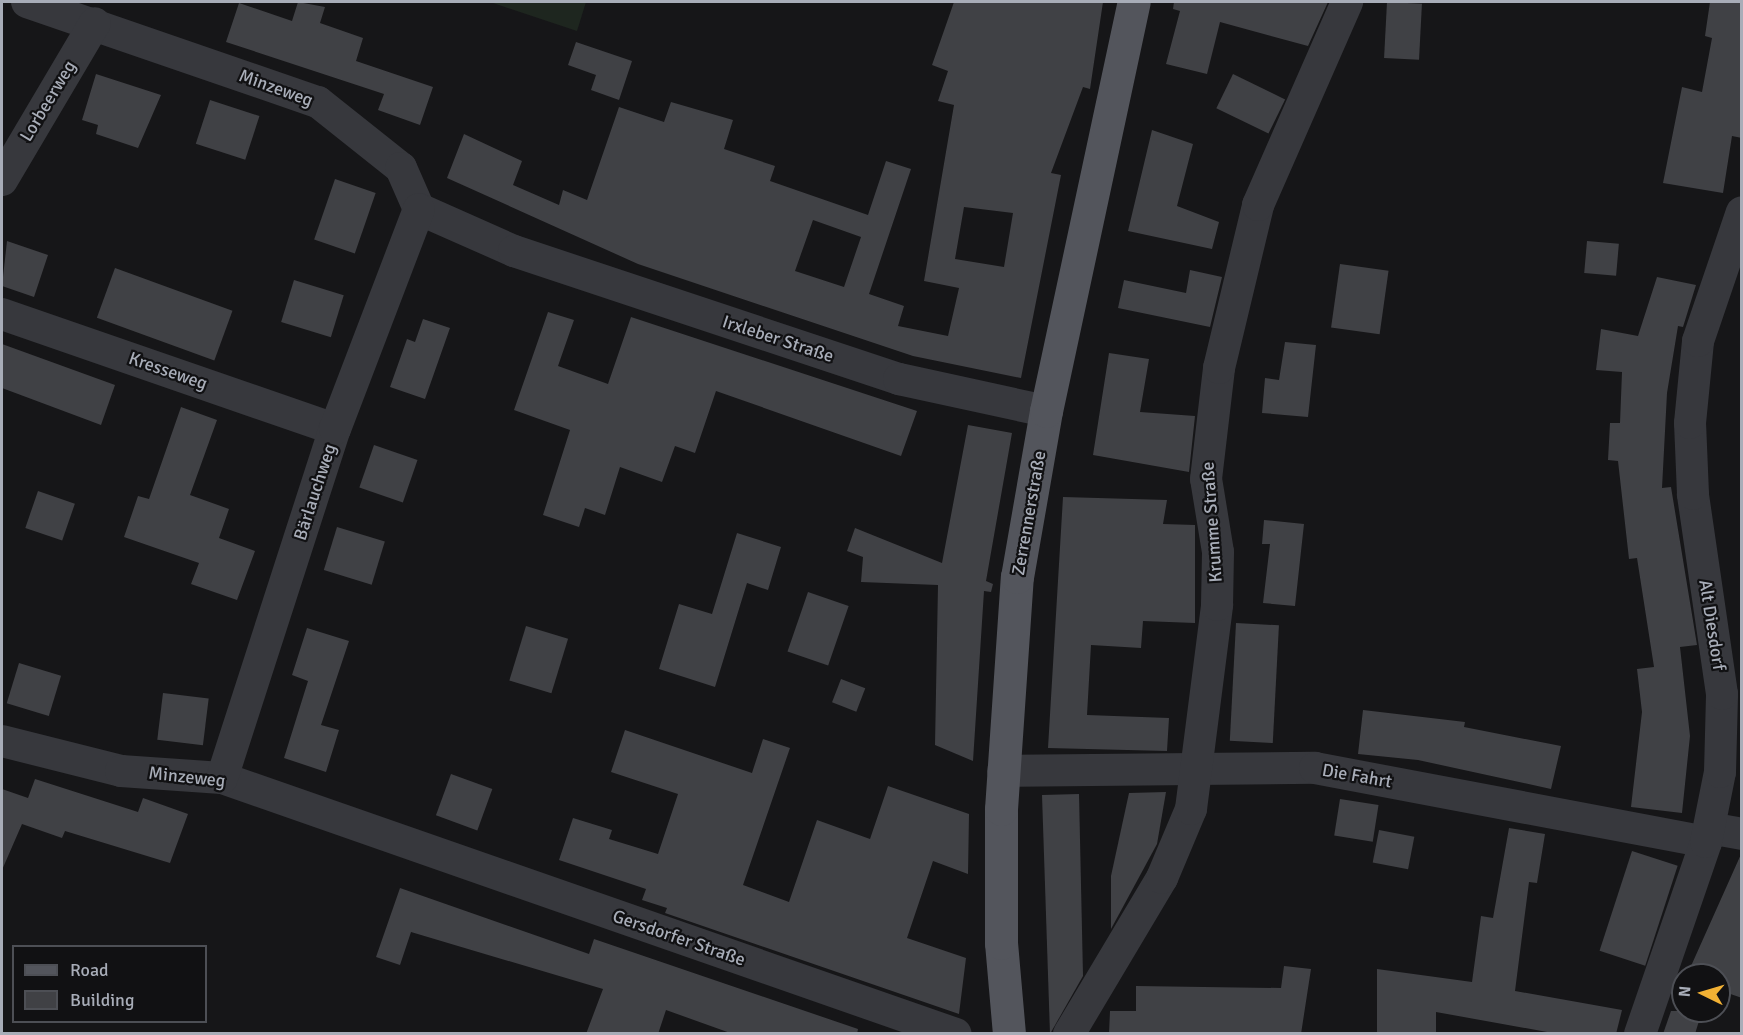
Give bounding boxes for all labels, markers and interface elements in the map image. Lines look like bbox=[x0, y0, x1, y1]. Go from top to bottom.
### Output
street label: Lorbeerweg bbox=[15, 57, 81, 145]
street label: Minzeweg bbox=[236, 65, 316, 111]
street label: Irxleber Straße bbox=[720, 311, 836, 367]
street label: Kresseweg bbox=[126, 347, 210, 395]
street label: Bärlauchweg bbox=[289, 441, 341, 543]
street label: Zerrennerstraße bbox=[1007, 449, 1051, 577]
street label: Krumme Straße bbox=[1197, 461, 1227, 583]
street label: Alt Diesdorf bbox=[1694, 578, 1730, 672]
street label: Die Fahrt bbox=[1320, 759, 1394, 793]
street label: Minzeweg bbox=[148, 762, 226, 792]
street label: Gersdorfer Straße bbox=[610, 905, 748, 971]
legend bbox=[12, 945, 207, 1023]
text: Road bbox=[70, 959, 109, 981]
north arrow bbox=[1671, 963, 1731, 1023]
text: N bbox=[1675, 985, 1696, 998]
text: Building bbox=[70, 989, 134, 1011]

